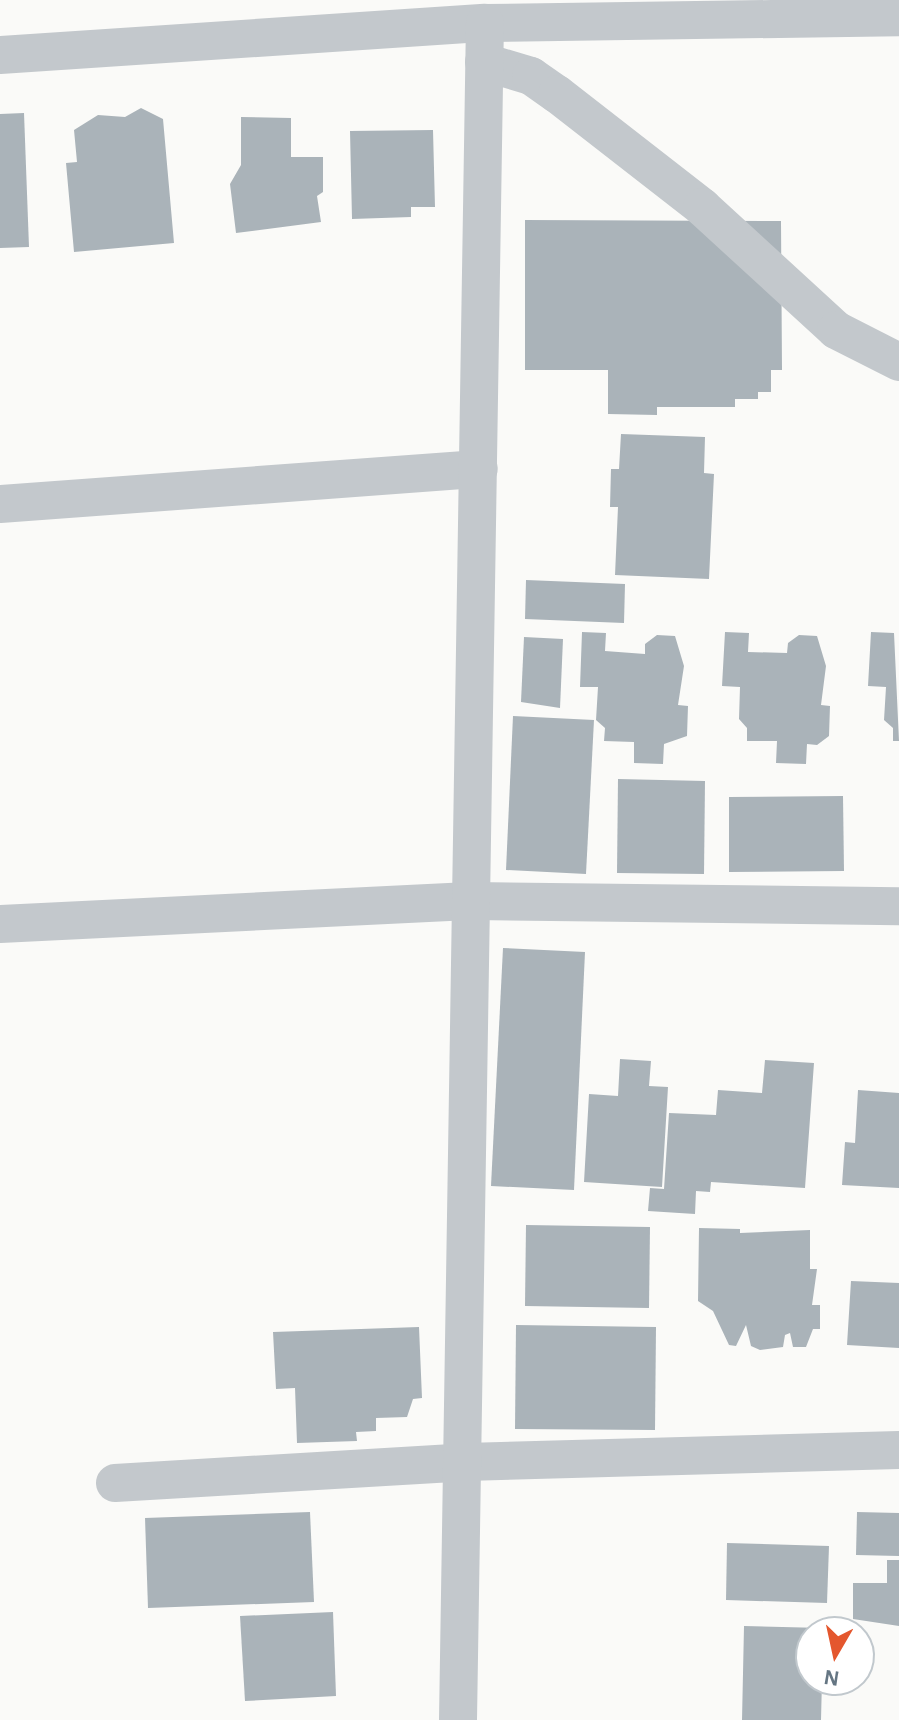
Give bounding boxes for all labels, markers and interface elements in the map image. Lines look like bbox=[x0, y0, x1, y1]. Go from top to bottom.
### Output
north arrow bbox=[795, 1616, 875, 1696]
text: N bbox=[822, 1666, 841, 1690]

